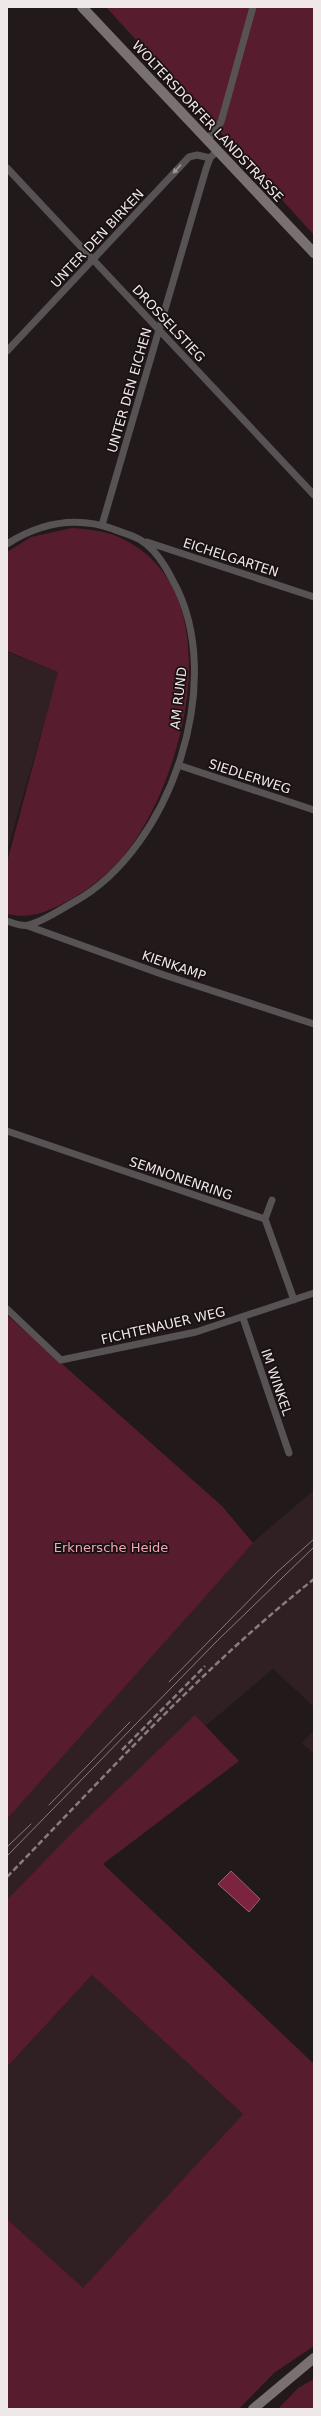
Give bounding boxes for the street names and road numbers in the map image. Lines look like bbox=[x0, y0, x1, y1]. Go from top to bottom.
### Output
street label: WOLTERSDORFER LANDSTRASSE bbox=[129, 38, 286, 205]
street label: UNTER DEN BIRKEN bbox=[48, 186, 147, 291]
street label: DROSSELSTIEG bbox=[129, 282, 208, 365]
street label: UNTER DEN EICHEN bbox=[104, 326, 155, 454]
street label: EICHELGARTEN bbox=[181, 535, 280, 580]
street label: AM RUND bbox=[167, 666, 190, 730]
street label: SIEDLERWEG bbox=[207, 756, 293, 797]
street label: KIENKAMP bbox=[140, 948, 208, 983]
street label: SEMNONENRING bbox=[127, 1154, 234, 1203]
street label: FICHTENAUER WEG bbox=[100, 1304, 227, 1347]
street label: IM WINKEL bbox=[258, 1347, 295, 1418]

